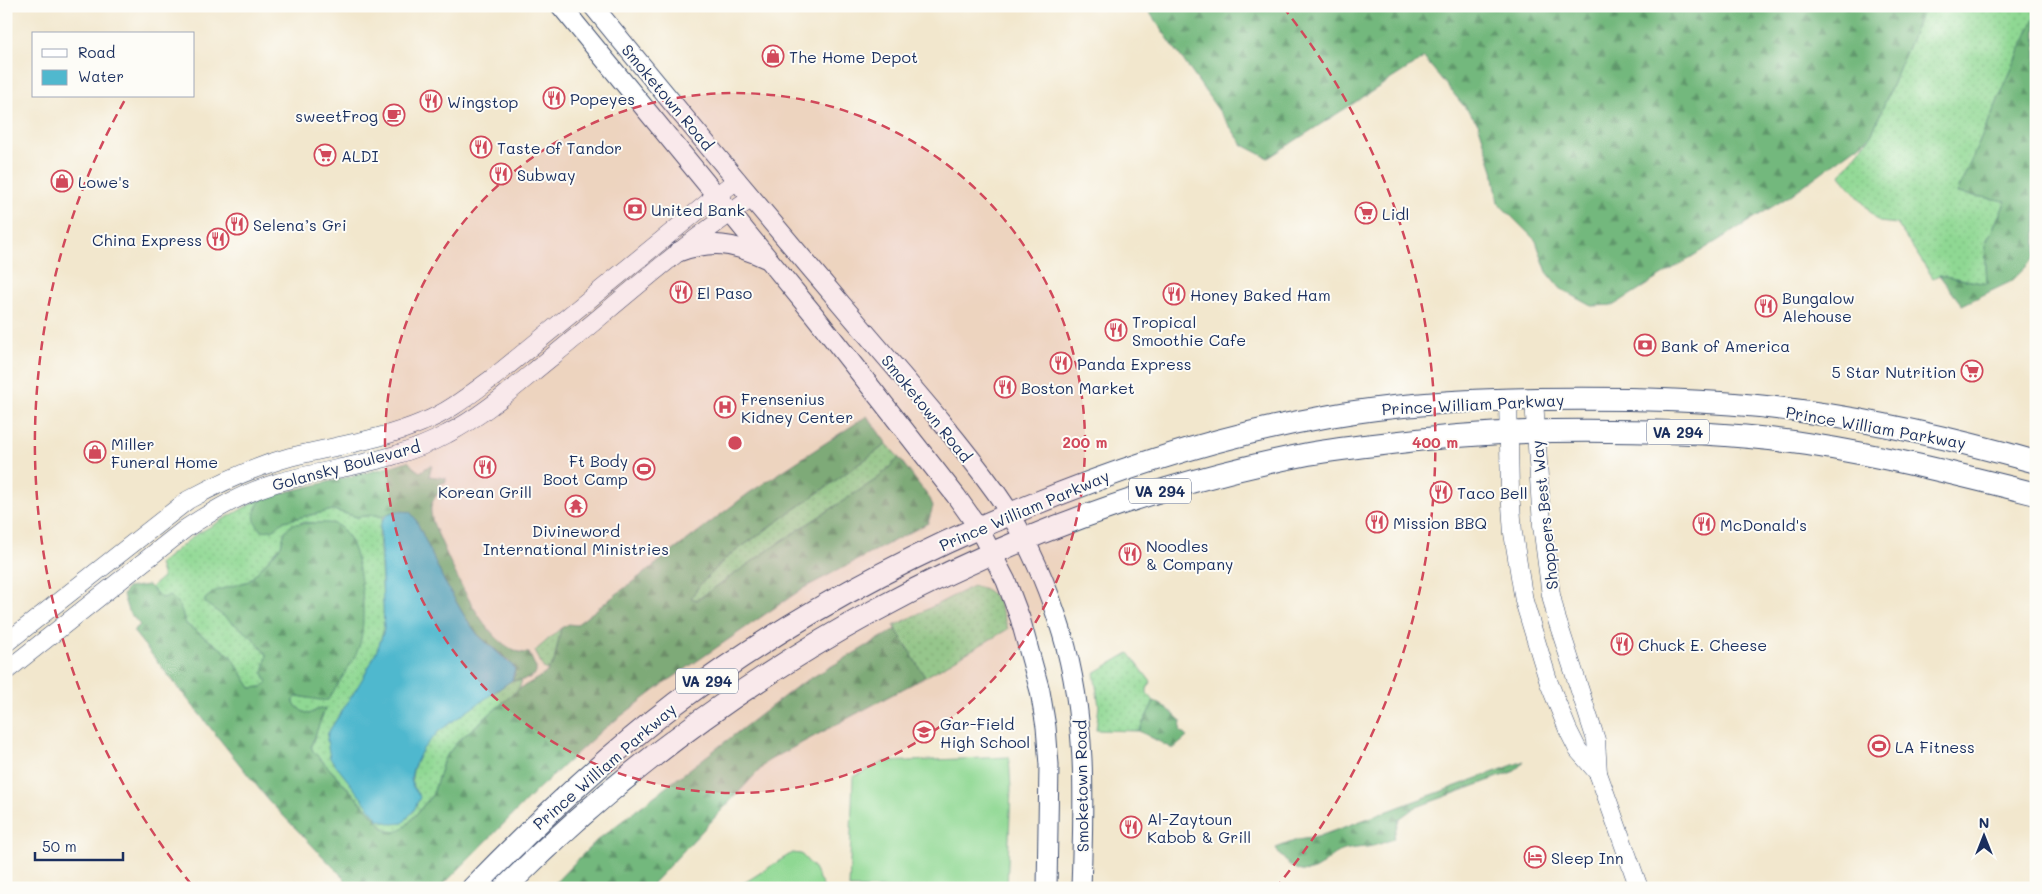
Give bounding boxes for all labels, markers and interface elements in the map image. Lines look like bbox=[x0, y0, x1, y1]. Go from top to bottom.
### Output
legend bbox=[32, 32, 195, 98]
street label: Smoketown Road bbox=[617, 40, 719, 154]
text: Road bbox=[78, 42, 115, 62]
shop icon: The Home Depot bbox=[761, 44, 785, 68]
place label: The Home Depot bbox=[789, 46, 918, 67]
text: Water bbox=[78, 66, 124, 86]
restaurant icon: Popeyes bbox=[542, 86, 566, 110]
place label: Popeyes bbox=[570, 88, 635, 109]
restaurant icon: Wingstop bbox=[419, 89, 443, 113]
place label: Wingstop bbox=[447, 91, 518, 112]
cafe icon: sweetFrog bbox=[382, 103, 406, 127]
place label: sweetFrog bbox=[295, 105, 378, 126]
restaurant icon: Taste of Tandor bbox=[469, 135, 493, 159]
place label: Taste of Tandor bbox=[497, 137, 622, 158]
supermarket icon: ALDI bbox=[313, 143, 337, 167]
place label: ALDI bbox=[341, 145, 379, 166]
restaurant icon: Subway bbox=[489, 162, 513, 186]
place label: Subway bbox=[517, 164, 576, 185]
shop icon: Lowe's bbox=[50, 169, 74, 193]
place label: Lowe's bbox=[78, 171, 130, 192]
bank icon: United Bank bbox=[623, 197, 647, 221]
place label: United Bank bbox=[651, 199, 745, 220]
supermarket icon: Lidl bbox=[1354, 201, 1378, 225]
place label: Lidl bbox=[1382, 203, 1409, 224]
restaurant icon: Selena’s Gri bbox=[225, 212, 249, 236]
place label: Selena’s Gri bbox=[253, 214, 347, 235]
restaurant icon: China Express bbox=[206, 227, 230, 251]
place label: China Express bbox=[92, 229, 202, 250]
restaurant icon: El Paso bbox=[669, 280, 693, 304]
place label: El Paso bbox=[697, 282, 752, 303]
restaurant icon: Honey Baked Ham bbox=[1162, 282, 1186, 306]
place label: Honey Baked Ham bbox=[1190, 284, 1331, 305]
place label: Bungalow Alehouse bbox=[1782, 287, 1855, 326]
restaurant icon: Bungalow Alehouse bbox=[1754, 294, 1778, 318]
place label: Tropical Smoothie Cafe bbox=[1132, 311, 1246, 350]
restaurant icon: Tropical Smoothie Cafe bbox=[1104, 318, 1128, 342]
bank icon: Bank of America bbox=[1633, 333, 1657, 357]
place label: Bank of America bbox=[1661, 335, 1790, 356]
street label: Smoketown Road bbox=[877, 350, 977, 466]
restaurant icon: Panda Express bbox=[1049, 351, 1073, 375]
place label: Panda Express bbox=[1077, 353, 1192, 374]
supermarket icon: 5 Star Nutrition bbox=[1960, 359, 1984, 383]
place label: 5 Star Nutrition bbox=[1832, 361, 1956, 382]
restaurant icon: Boston Market bbox=[993, 375, 1017, 399]
place label: Boston Market bbox=[1021, 377, 1135, 398]
place label: Frensenius Kidney Center bbox=[741, 388, 853, 427]
street label: Prince William Parkway bbox=[1381, 389, 1565, 419]
hospital icon: Frensenius Kidney Center bbox=[713, 395, 737, 419]
street label: Prince William Parkway bbox=[1784, 401, 1968, 453]
road number: VA 294 bbox=[1647, 420, 1709, 444]
text: 200 m bbox=[1063, 432, 1108, 452]
text: 400 m bbox=[1412, 432, 1458, 452]
place label: Miller Funeral Home bbox=[111, 433, 218, 472]
centre of rings bbox=[726, 434, 744, 452]
street label: Golansky Boulevard bbox=[270, 435, 422, 495]
street label: Shoppers Best Way bbox=[1526, 439, 1562, 591]
shop icon: Miller Funeral Home bbox=[83, 440, 107, 464]
place label: Ft Body Boot Camp bbox=[543, 450, 628, 489]
restaurant icon: Korean Grill bbox=[473, 455, 497, 479]
sports icon: Ft Body Boot Camp bbox=[632, 457, 656, 481]
street label: Prince William Parkway bbox=[936, 465, 1112, 555]
road number: VA 294 bbox=[1129, 478, 1191, 504]
restaurant icon: Taco Bell bbox=[1429, 480, 1453, 504]
place label: Korean Grill bbox=[438, 481, 532, 502]
place label: Taco Bell bbox=[1457, 482, 1528, 503]
temple icon: Divineword International Ministries bbox=[564, 494, 588, 518]
restaurant icon: Mission BBQ bbox=[1365, 510, 1389, 534]
place label: Mission BBQ bbox=[1393, 512, 1487, 533]
restaurant icon: McDonald's bbox=[1692, 512, 1716, 536]
place label: McDonald's bbox=[1720, 514, 1807, 535]
place label: Divineword International Ministries bbox=[483, 520, 669, 559]
place label: Noodles & Company bbox=[1146, 535, 1233, 574]
restaurant icon: Noodles & Company bbox=[1118, 542, 1142, 566]
restaurant icon: Chuck E. Cheese bbox=[1610, 632, 1634, 656]
place label: Chuck E. Cheese bbox=[1638, 634, 1767, 655]
road number: VA 294 bbox=[676, 668, 738, 694]
street label: Prince William Parkway bbox=[528, 698, 680, 834]
place label: Gar-Field High School bbox=[940, 713, 1030, 752]
school or university icon: Gar-Field High School bbox=[912, 720, 936, 744]
street label: Smoketown Road bbox=[1069, 720, 1093, 852]
sports icon: LA Fitness bbox=[1867, 734, 1891, 758]
place label: LA Fitness bbox=[1895, 736, 1975, 757]
place label: Al-Zaytoun Kabob & Grill bbox=[1147, 808, 1251, 847]
north arrow bbox=[1960, 812, 2010, 862]
text: N bbox=[1979, 813, 1989, 832]
restaurant icon: Al-Zaytoun Kabob & Grill bbox=[1119, 815, 1143, 839]
scale bar bbox=[35, 829, 122, 861]
text: 50 m bbox=[42, 836, 77, 856]
hotel icon: Sleep Inn bbox=[1523, 845, 1547, 869]
place label: Sleep Inn bbox=[1551, 847, 1624, 868]

